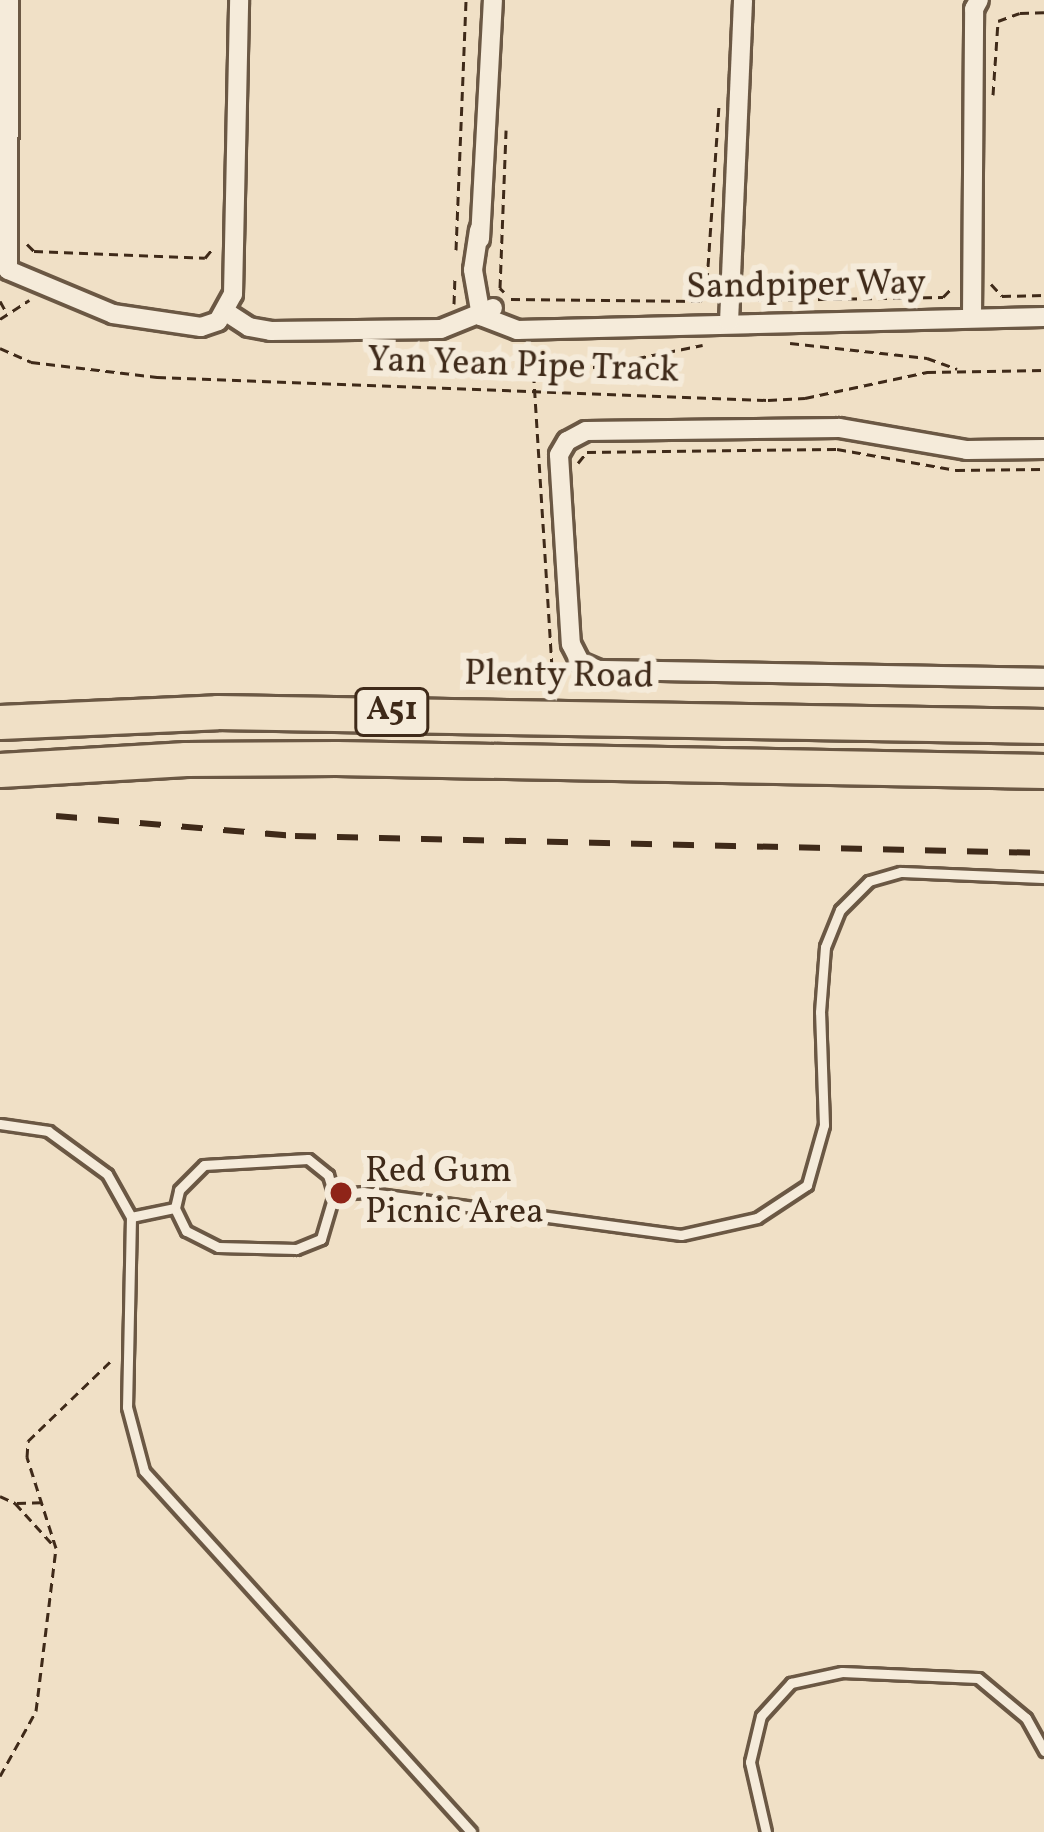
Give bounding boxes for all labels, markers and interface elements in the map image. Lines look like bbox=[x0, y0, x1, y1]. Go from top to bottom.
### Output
street label: Sandpiper Way bbox=[685, 263, 927, 311]
street label: Yan Yean Pipe Track bbox=[365, 340, 681, 394]
street label: Plenty Road bbox=[463, 654, 655, 700]
road number: A51 bbox=[353, 685, 431, 739]
place label: Red Gum Picnic Area bbox=[365, 1150, 544, 1235]
marker: Red Gum Picnic Area bbox=[328, 1180, 354, 1206]

